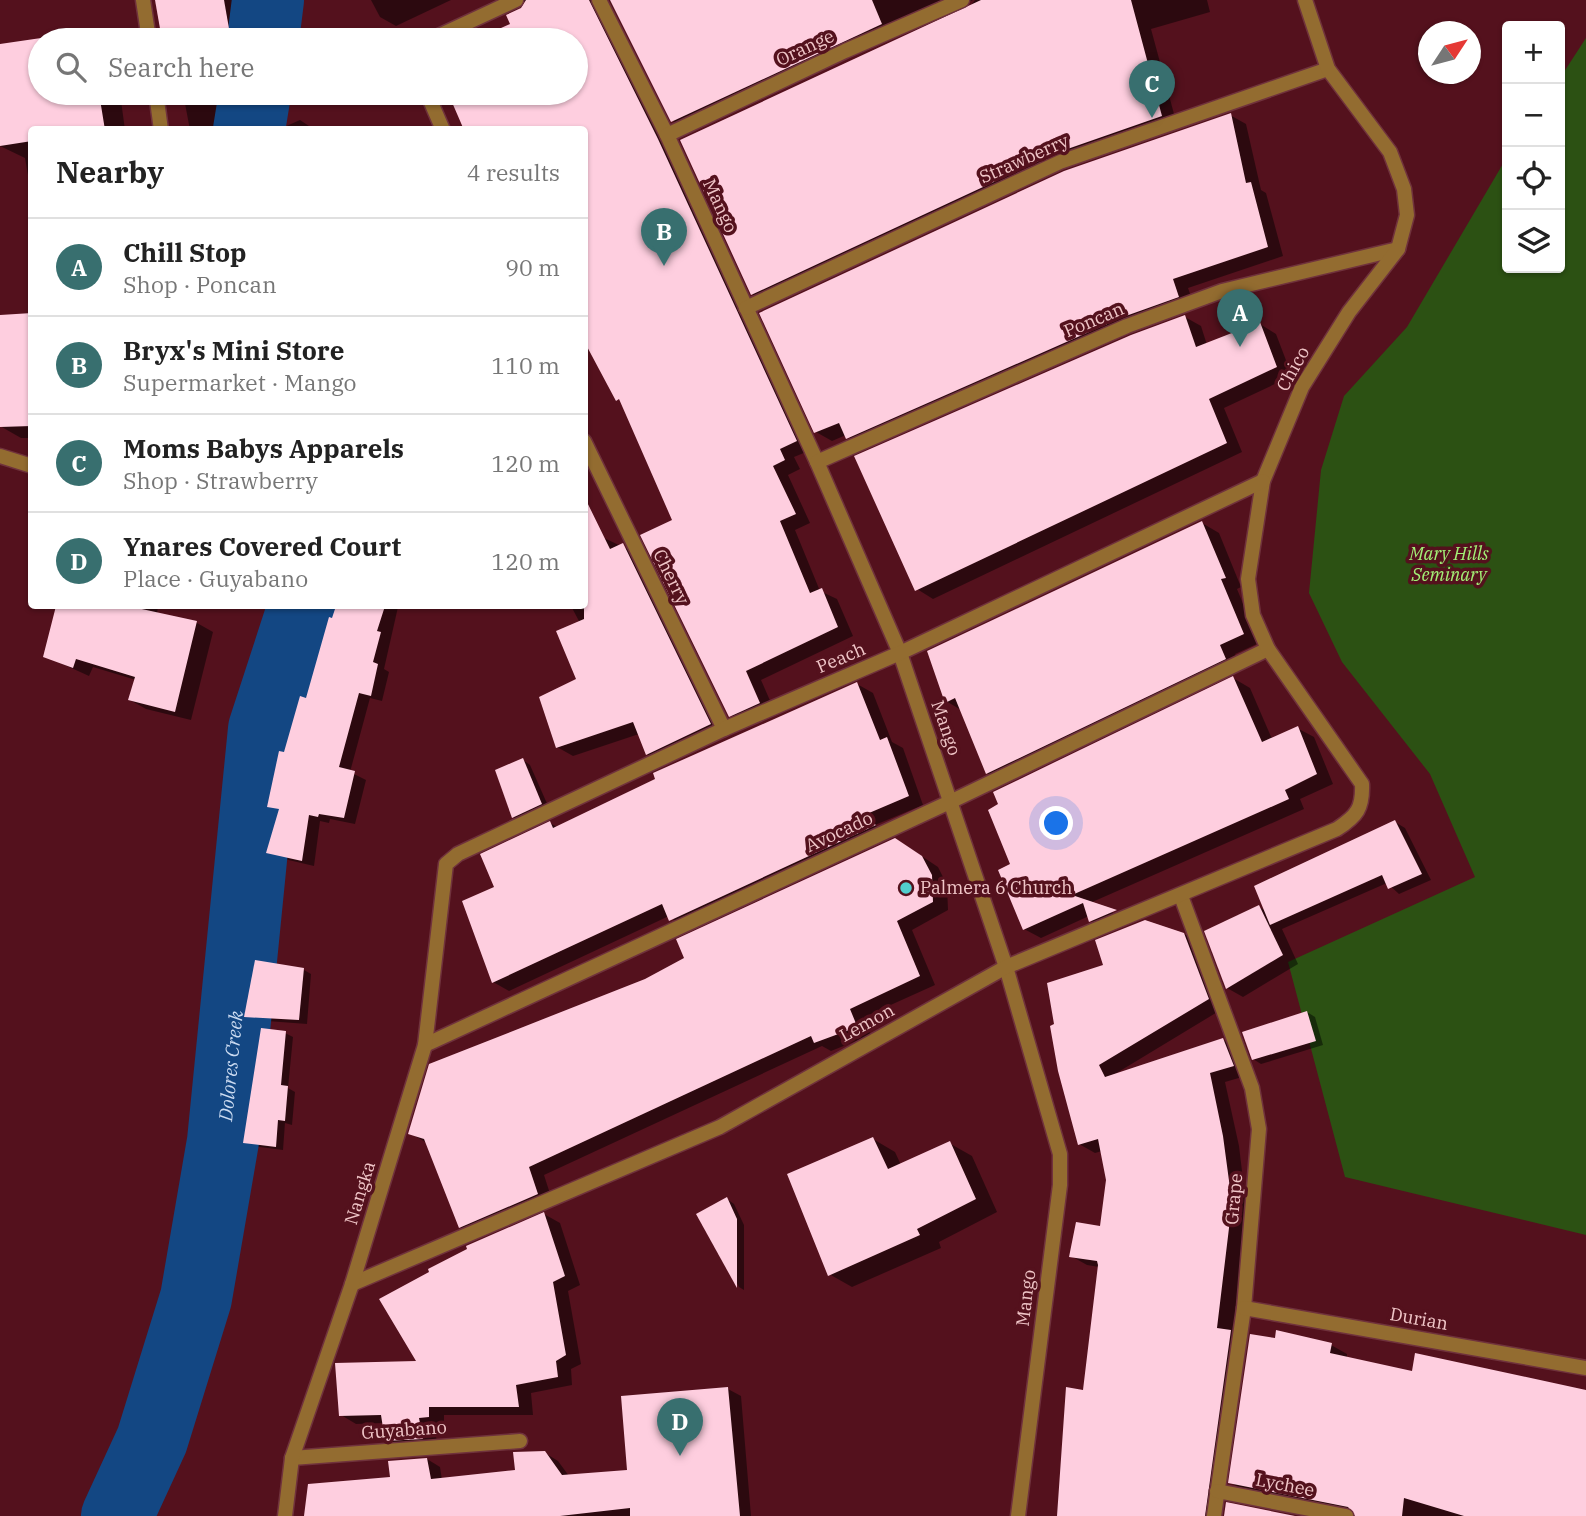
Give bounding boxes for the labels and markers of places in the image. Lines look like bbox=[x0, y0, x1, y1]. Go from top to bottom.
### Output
pin: C bbox=[1129, 60, 1175, 118]
pin: B bbox=[641, 208, 687, 266]
pin: A bbox=[1217, 289, 1263, 347]
place label: Palmera 6 Church bbox=[920, 876, 1073, 899]
marker: Palmera 6 Church bbox=[898, 880, 914, 896]
pin: D bbox=[657, 1398, 703, 1456]

